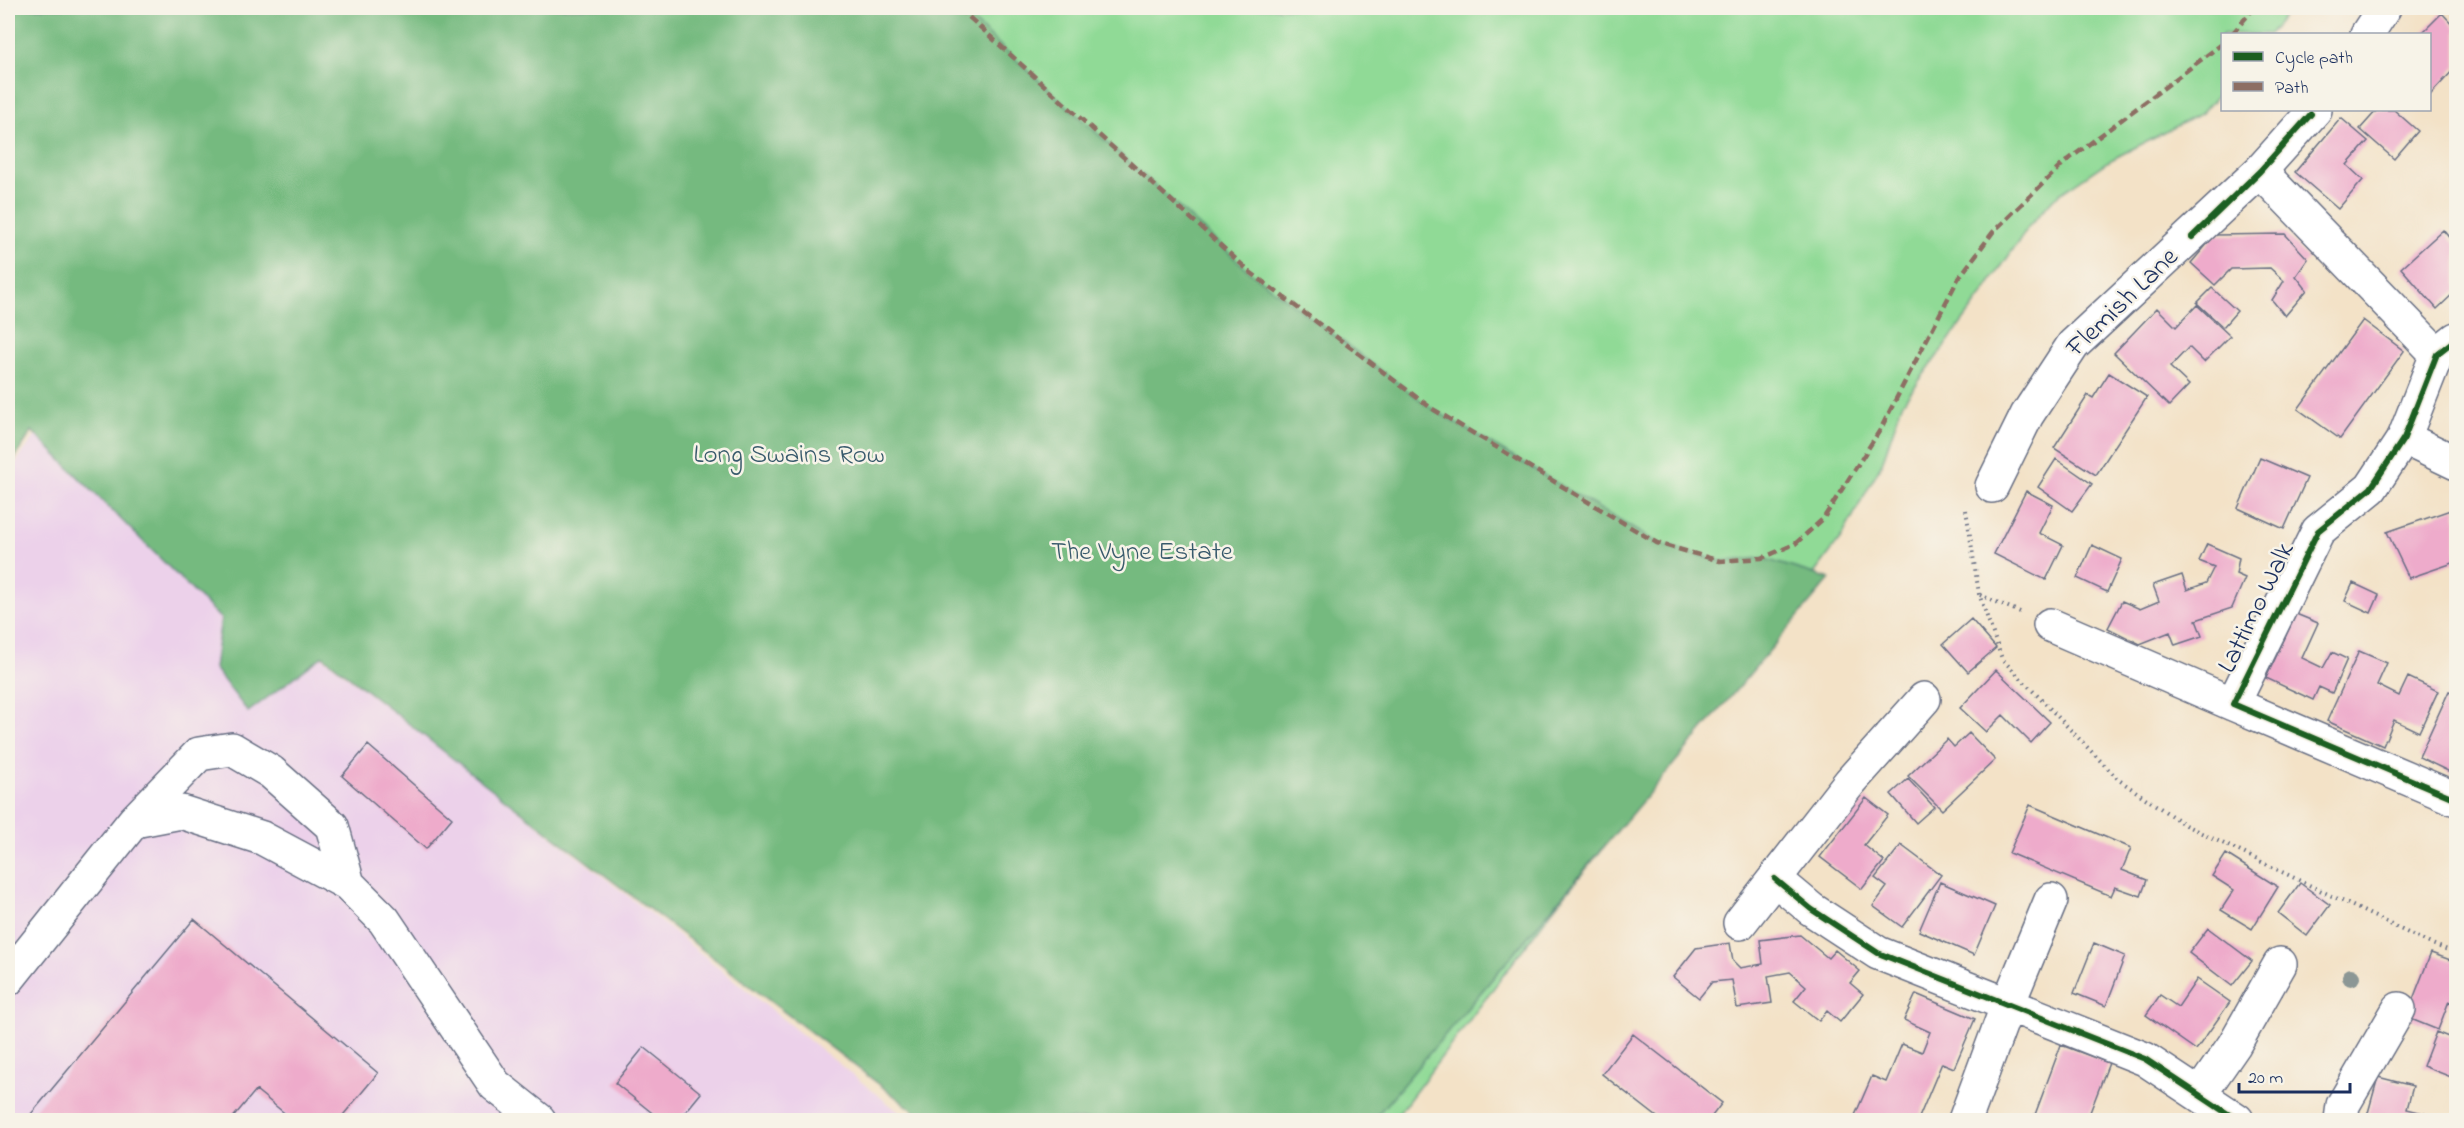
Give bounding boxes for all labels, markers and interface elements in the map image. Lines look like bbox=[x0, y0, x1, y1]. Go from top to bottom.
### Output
legend bbox=[2221, 33, 2431, 111]
text: Cycle path bbox=[2275, 46, 2353, 72]
text: Path bbox=[2275, 76, 2309, 102]
street label: Flemish Lane bbox=[2057, 239, 2189, 367]
park label: Long Swains Row bbox=[693, 436, 885, 475]
park label: The Vyne Estate bbox=[1051, 533, 1234, 572]
street label: Lattimo Walk bbox=[2209, 536, 2306, 680]
scale bar bbox=[2239, 1056, 2350, 1094]
text: 20 m bbox=[2248, 1066, 2283, 1092]

